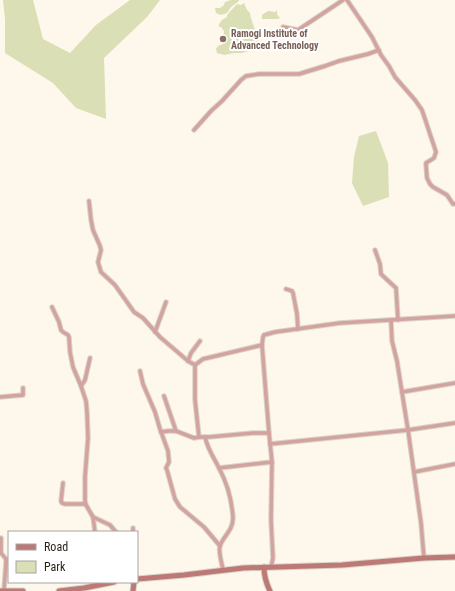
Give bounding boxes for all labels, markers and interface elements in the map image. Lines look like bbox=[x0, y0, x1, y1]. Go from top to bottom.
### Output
place label: Ramogi Institute of Advanced Technology bbox=[231, 28, 319, 51]
marker: Ramogi Institute of Advanced Technology bbox=[218, 34, 228, 44]
legend bbox=[8, 531, 138, 583]
text: Road bbox=[44, 540, 68, 554]
text: Park bbox=[44, 560, 66, 574]

